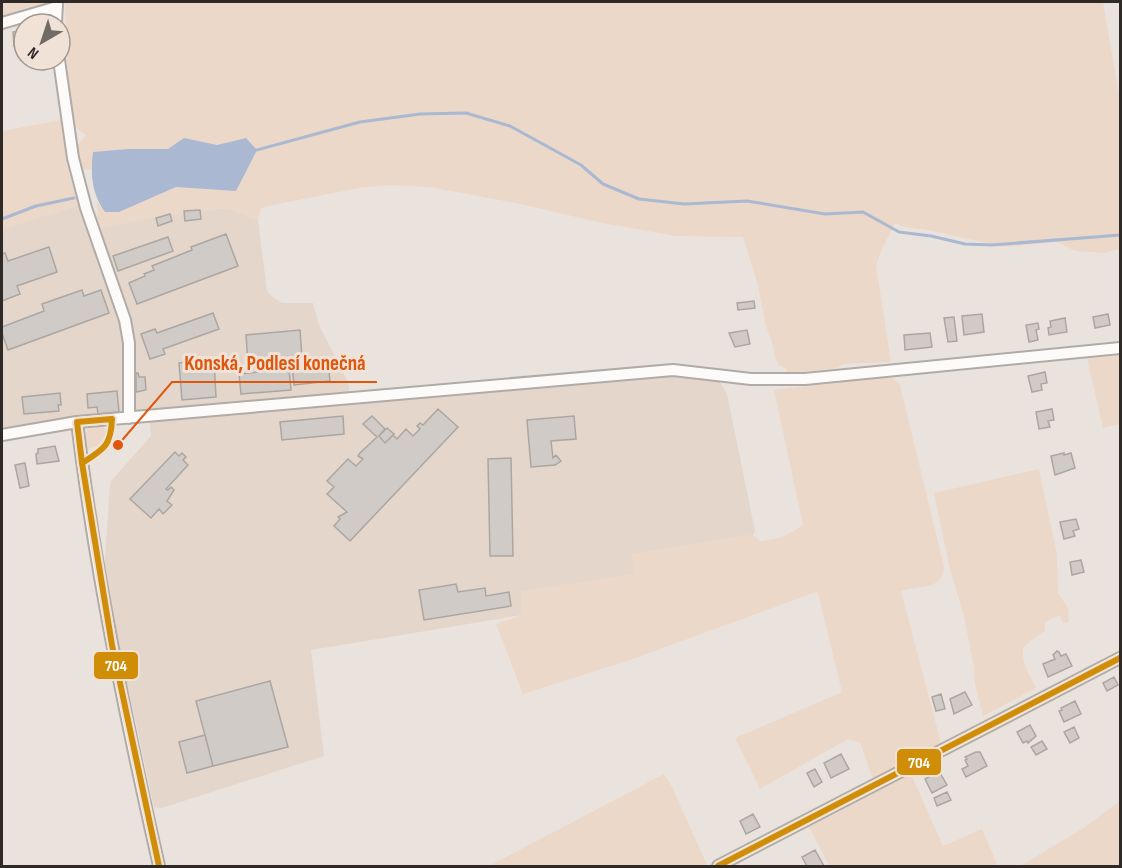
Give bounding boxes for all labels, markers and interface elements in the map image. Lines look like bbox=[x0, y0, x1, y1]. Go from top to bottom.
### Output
north arrow bbox=[12, 12, 72, 72]
text: N bbox=[24, 42, 43, 63]
callout: Konská, Podlesí konečná bbox=[172, 343, 377, 382]
text: Konská, Podlesí konečná bbox=[184, 351, 366, 376]
line badge: 704 bbox=[93, 651, 139, 680]
text: 704 bbox=[105, 657, 128, 676]
line badge: 704 bbox=[896, 748, 942, 776]
text: 704 bbox=[908, 754, 931, 773]

